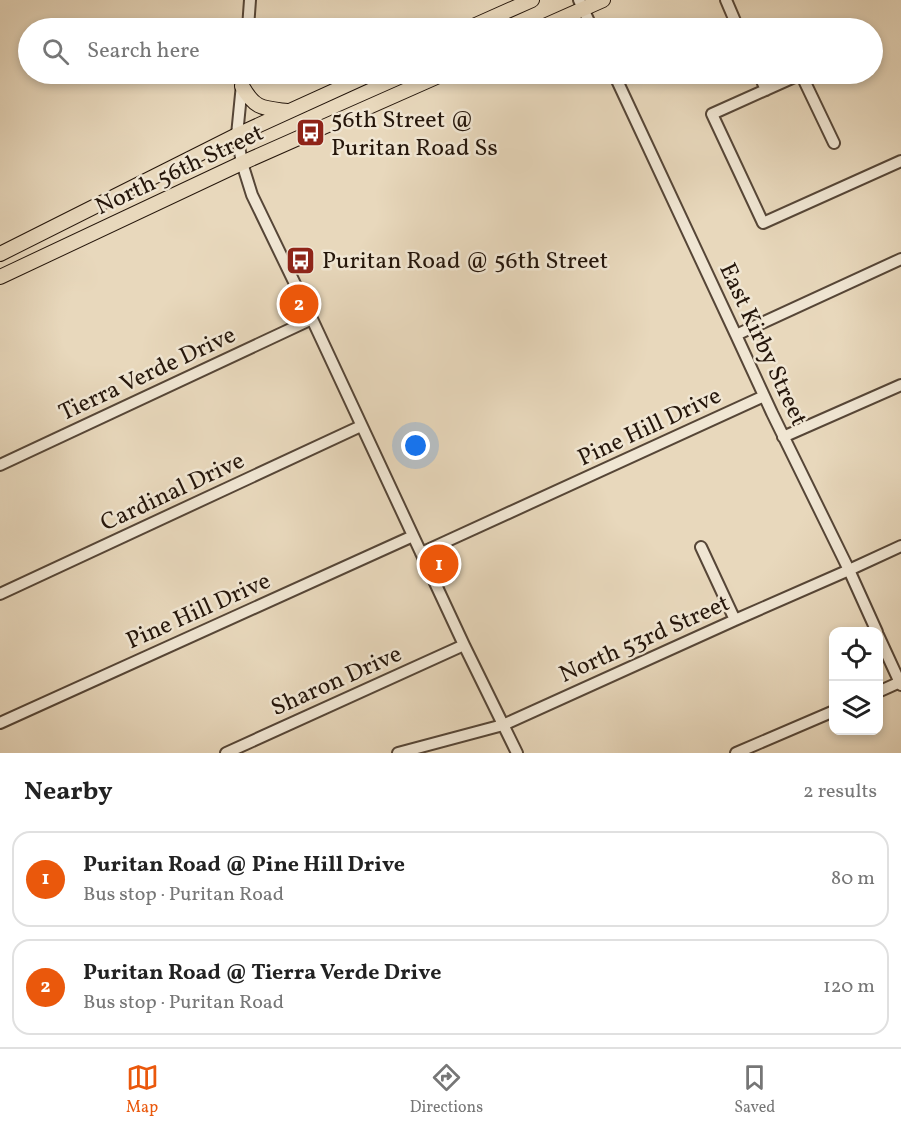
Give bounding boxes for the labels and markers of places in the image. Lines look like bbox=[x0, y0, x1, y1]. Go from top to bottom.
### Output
place label: 56th Street @ Puritan Road Ss bbox=[331, 104, 498, 166]
bus stop icon: 56th Street @ Puritan Road Ss bbox=[294, 117, 326, 149]
bus stop icon: Puritan Road @ 56th Street bbox=[285, 244, 317, 276]
place label: Puritan Road @ 56th Street bbox=[322, 245, 608, 279]
pin: 2 bbox=[280, 282, 318, 326]
pin: 1 bbox=[420, 542, 458, 586]

